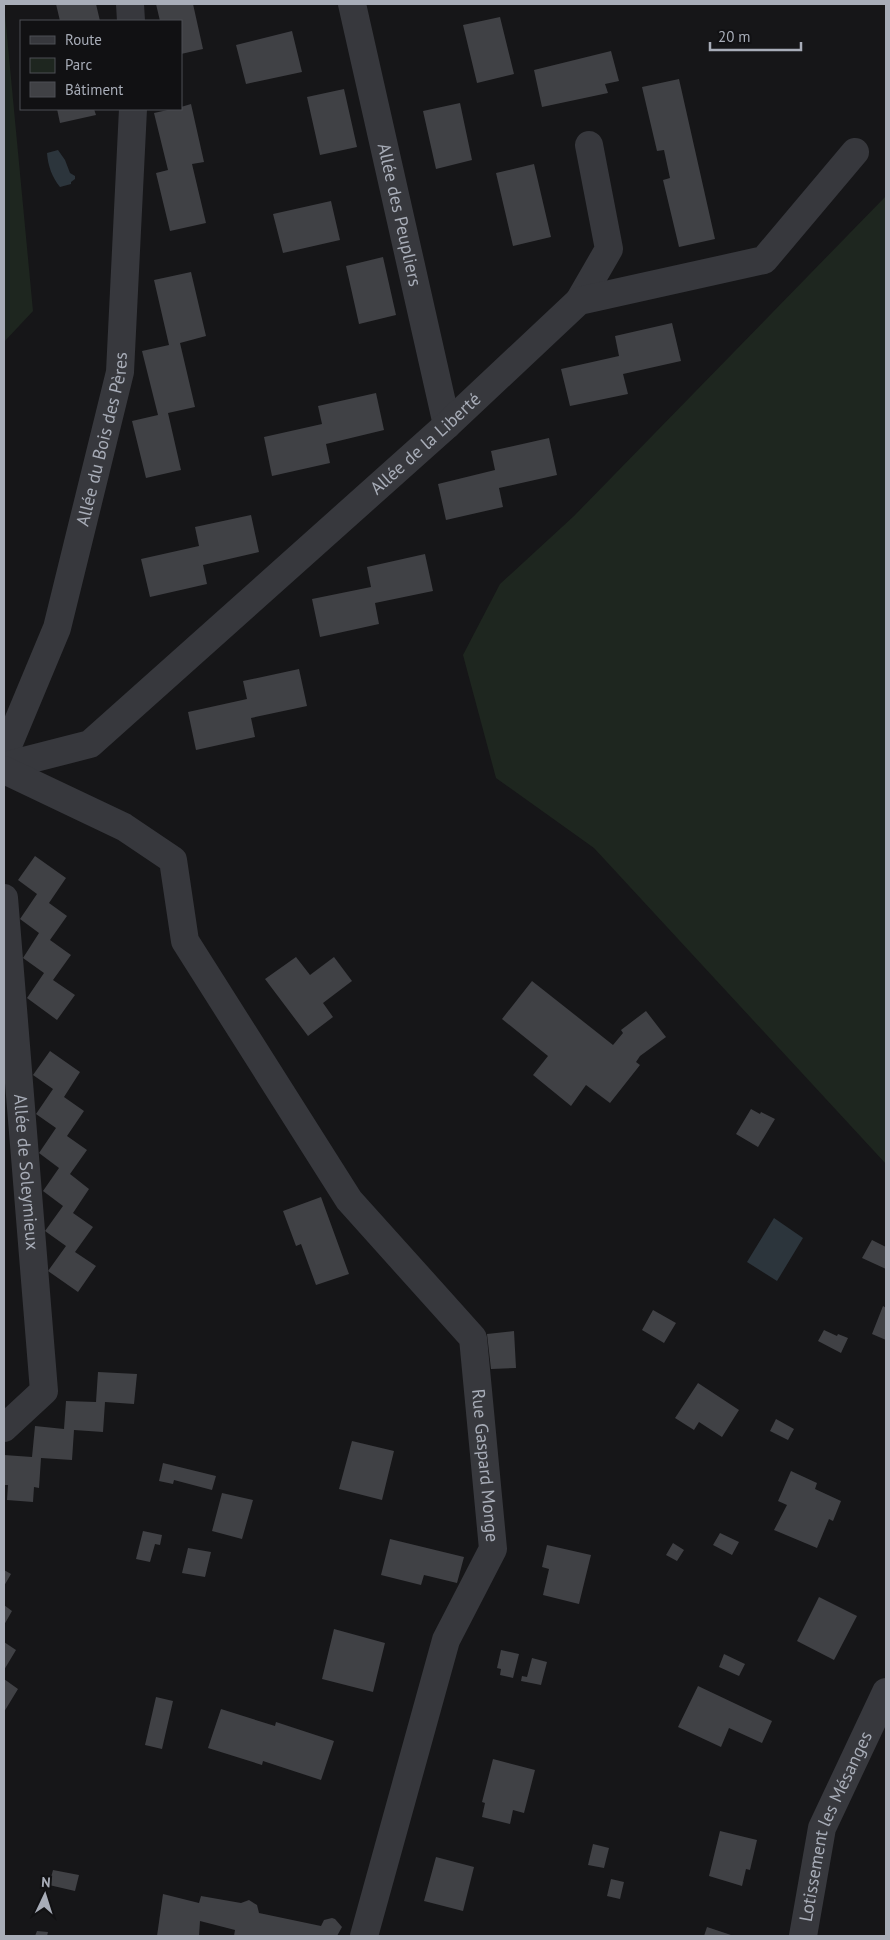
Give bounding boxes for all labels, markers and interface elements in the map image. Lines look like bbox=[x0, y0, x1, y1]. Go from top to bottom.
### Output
legend bbox=[20, 20, 182, 110]
scale bar bbox=[710, 20, 801, 52]
text: 20 m bbox=[718, 27, 751, 46]
text: Route bbox=[65, 30, 102, 49]
text: Parc bbox=[65, 55, 92, 74]
text: Bâtiment bbox=[65, 80, 123, 99]
street label: Allée des Peupliers bbox=[373, 141, 427, 288]
street label: Allée du Bois des Pères bbox=[71, 352, 132, 528]
street label: Allée de la Liberté bbox=[365, 387, 485, 499]
street label: Allée de Soleymieux bbox=[9, 1093, 45, 1251]
street label: Rue Gaspard Monge bbox=[467, 1388, 504, 1543]
street label: Lotissement les Mésanges bbox=[794, 1727, 877, 1923]
north arrow bbox=[20, 1870, 70, 1920]
text: N bbox=[41, 1873, 51, 1891]

